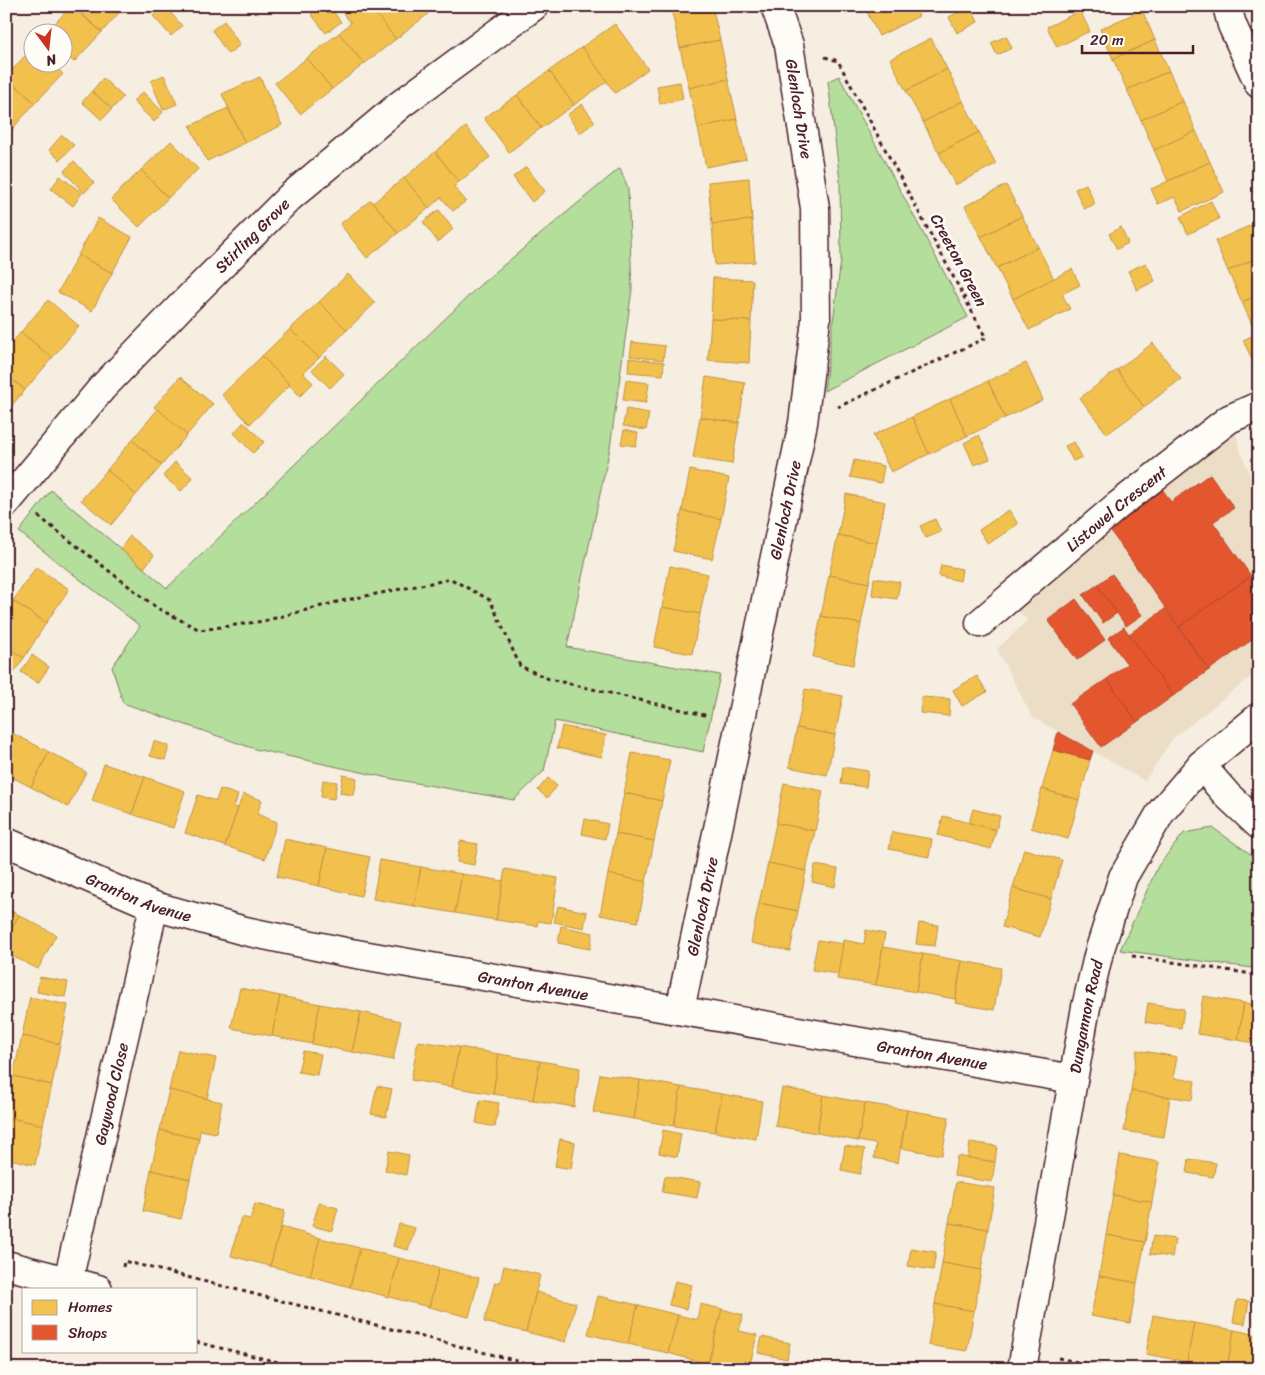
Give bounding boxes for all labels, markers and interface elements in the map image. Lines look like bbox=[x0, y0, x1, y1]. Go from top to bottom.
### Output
north arrow bbox=[22, 22, 72, 72]
scale bar bbox=[1082, 22, 1194, 54]
text: 20 m bbox=[1090, 27, 1124, 53]
text: N bbox=[43, 46, 60, 73]
street label: Glenloch Drive bbox=[777, 57, 821, 161]
street label: Stirling Grove bbox=[207, 190, 297, 280]
street label: Creeton Green bbox=[922, 208, 996, 312]
street label: Listowel Crescent bbox=[1059, 457, 1174, 559]
street label: Glenloch Drive bbox=[760, 458, 809, 562]
street label: Glenloch Drive bbox=[677, 854, 726, 959]
street label: Granton Avenue bbox=[81, 864, 195, 930]
street label: Dungannon Road bbox=[1060, 955, 1112, 1076]
street label: Granton Avenue bbox=[476, 961, 591, 1009]
street label: Granton Avenue bbox=[875, 1031, 990, 1078]
street label: Gaywood Close bbox=[85, 1040, 137, 1148]
legend bbox=[22, 1288, 198, 1352]
text: Homes bbox=[68, 1294, 112, 1320]
text: Shops bbox=[68, 1320, 108, 1346]

